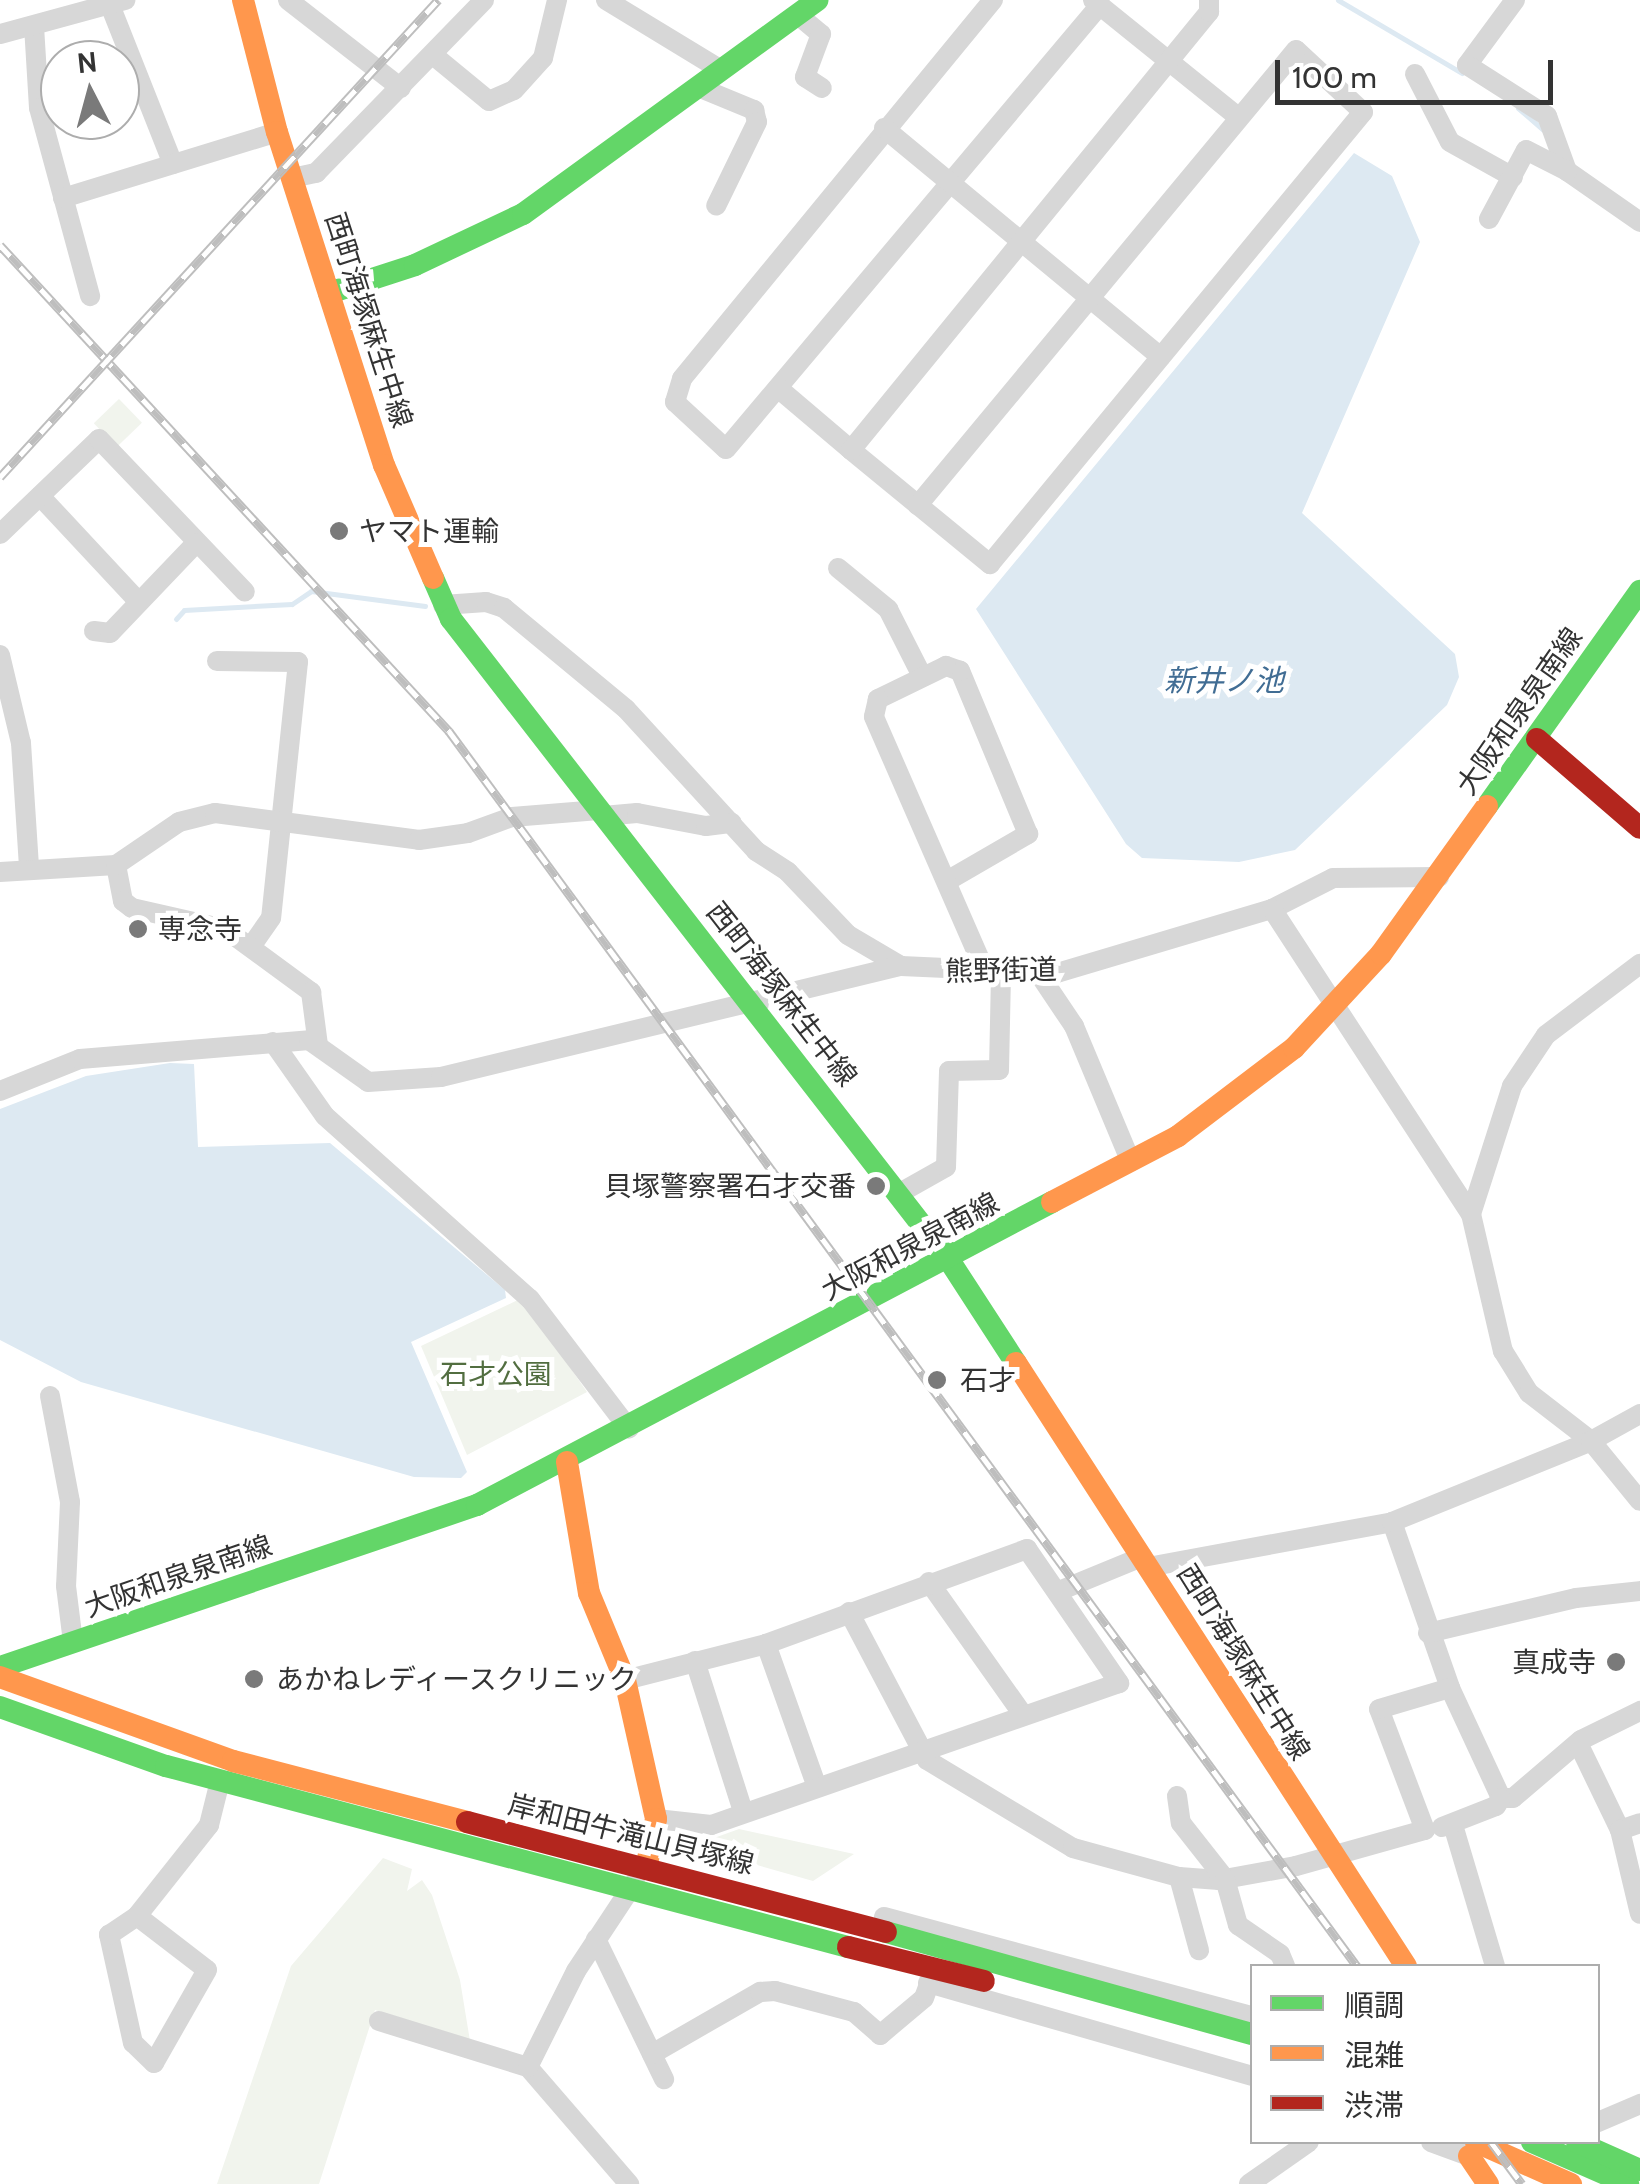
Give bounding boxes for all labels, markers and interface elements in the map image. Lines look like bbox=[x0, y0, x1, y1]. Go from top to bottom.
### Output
north arrow bbox=[40, 40, 140, 140]
scale bar bbox=[1280, 40, 1558, 102]
text: N bbox=[75, 44, 99, 80]
text: 100 m bbox=[1292, 59, 1377, 96]
street label: 西町海塚麻生中線 bbox=[318, 208, 420, 432]
place label: ヤマト運輸 bbox=[359, 514, 499, 548]
marker: ヤマト運輸 bbox=[328, 520, 350, 542]
street label: 大阪和泉泉南線 bbox=[1449, 621, 1589, 801]
water label: 新井ノ池 bbox=[1164, 663, 1284, 699]
street label: 西町海塚麻生中線 bbox=[700, 895, 864, 1093]
place label: 専念寺 bbox=[158, 912, 242, 946]
marker: 専念寺 bbox=[127, 918, 149, 940]
street label: 熊野街道 bbox=[945, 952, 1057, 988]
place label: 貝塚警察署石才交番 bbox=[604, 1169, 856, 1203]
marker: 貝塚警察署石才交番 bbox=[865, 1175, 887, 1197]
street label: 大阪和泉泉南線 bbox=[816, 1185, 1004, 1307]
park label: 石才公園 bbox=[440, 1357, 552, 1391]
place label: 石才 bbox=[960, 1363, 1016, 1397]
marker: 石才 bbox=[924, 1367, 950, 1393]
street label: 大阪和泉泉南線 bbox=[80, 1528, 276, 1624]
street label: 西町海塚麻生中線 bbox=[1170, 1558, 1318, 1766]
place label: 真成寺 bbox=[1512, 1645, 1596, 1679]
marker: 真成寺 bbox=[1605, 1651, 1627, 1673]
place label: あかねレディースクリニック bbox=[276, 1662, 640, 1696]
marker: あかねレディースクリニック bbox=[241, 1666, 267, 1692]
street label: 岸和田牛滝山貝塚線 bbox=[505, 1787, 757, 1881]
legend bbox=[1250, 1964, 1600, 2144]
text: 順調 bbox=[1344, 1987, 1404, 2024]
text: 混雑 bbox=[1344, 2037, 1404, 2074]
text: 渋滞 bbox=[1344, 2087, 1404, 2124]

